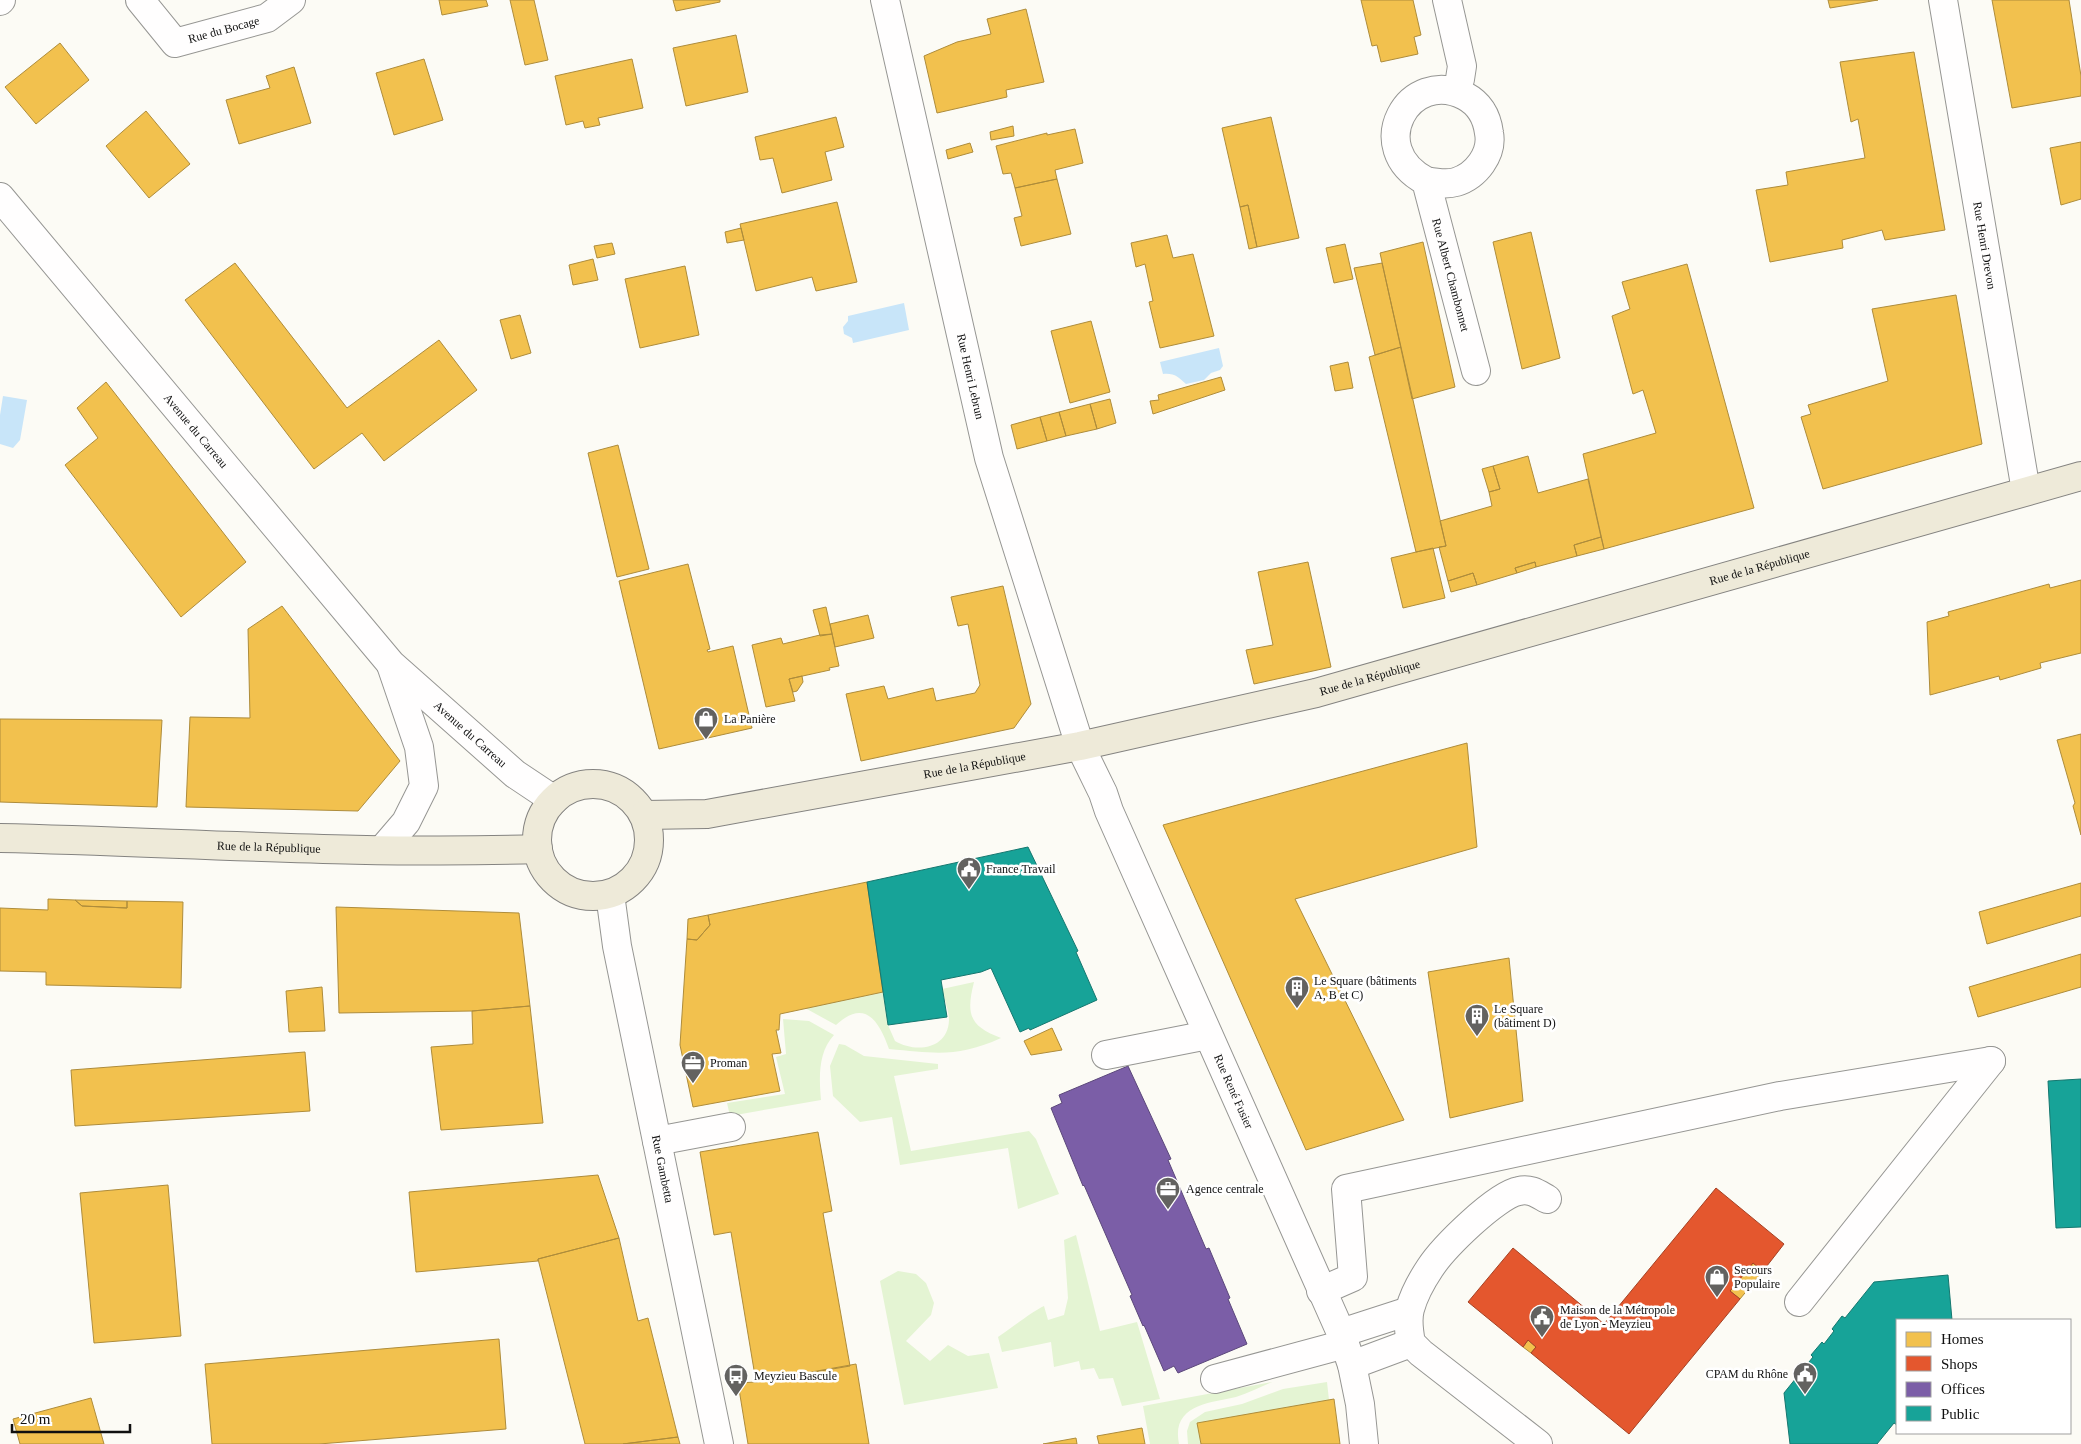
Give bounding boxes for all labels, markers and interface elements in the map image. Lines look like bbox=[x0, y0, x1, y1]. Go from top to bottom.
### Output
street label: Rue du Bocage bbox=[187, 13, 261, 46]
street label: Rue Henri Drevon bbox=[1970, 201, 1999, 290]
street label: Rue Albert Chambonnet bbox=[1429, 217, 1472, 334]
street label: Rue Henri Lebrun bbox=[954, 332, 987, 421]
street label: Avenue du Carreau bbox=[161, 391, 231, 471]
street label: Rue de la République bbox=[1708, 546, 1811, 588]
street label: Rue de la République bbox=[1318, 657, 1422, 699]
street label: Avenue du Carreau bbox=[431, 698, 509, 770]
shop icon: La Panière bbox=[693, 706, 719, 740]
place label: La Panière bbox=[724, 712, 776, 726]
street label: Rue de la République bbox=[922, 749, 1027, 781]
street label: Rue de la République bbox=[217, 838, 321, 856]
public building icon: France Travail bbox=[956, 856, 982, 890]
place label: France Travail bbox=[986, 862, 1056, 876]
place label: Le Square (bâtiments A, B et C) bbox=[1314, 974, 1417, 1002]
building icon: Le Square (bâtiments A, B et C) bbox=[1284, 975, 1310, 1009]
place label: Le Square (bâtiment D) bbox=[1494, 1002, 1556, 1030]
building icon: Le Square (bâtiment D) bbox=[1464, 1003, 1490, 1037]
office icon: Proman bbox=[680, 1050, 706, 1084]
street label: Rue René Fusier bbox=[1211, 1052, 1256, 1131]
place label: Proman bbox=[710, 1056, 747, 1070]
street label: Rue Gambetta bbox=[649, 1134, 677, 1205]
office icon: Agence centrale bbox=[1155, 1176, 1181, 1210]
place label: Agence centrale bbox=[1186, 1182, 1264, 1196]
place label: Secours Populaire bbox=[1734, 1263, 1780, 1291]
shop icon: Secours Populaire bbox=[1704, 1264, 1730, 1298]
place label: Maison de la Métropole de Lyon - Meyzieu bbox=[1560, 1303, 1675, 1331]
public building icon: Maison de la Métropole de Lyon - Meyzieu bbox=[1529, 1304, 1555, 1338]
legend bbox=[1896, 1319, 2071, 1434]
text: Homes bbox=[1941, 1331, 1984, 1347]
text: Shops bbox=[1941, 1356, 1978, 1372]
public building icon: CPAM du Rhône bbox=[1792, 1361, 1818, 1395]
bus stop icon: Meyzieu Bascule bbox=[723, 1363, 749, 1397]
place label: CPAM du Rhône bbox=[1706, 1367, 1788, 1381]
place label: Meyzieu Bascule bbox=[754, 1369, 837, 1383]
text: Offices bbox=[1941, 1381, 1985, 1397]
scale bar bbox=[12, 1402, 130, 1434]
text: Public bbox=[1941, 1406, 1980, 1422]
text: 20 m bbox=[20, 1411, 51, 1427]

